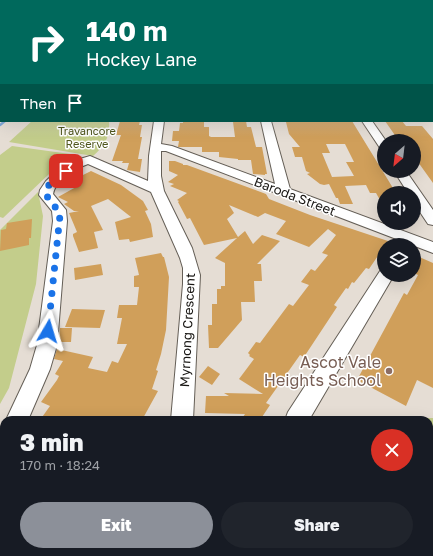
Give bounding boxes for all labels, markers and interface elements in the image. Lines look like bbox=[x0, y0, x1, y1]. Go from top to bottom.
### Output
text: 140 m bbox=[86, 14, 168, 47]
icon: right bbox=[20, 16, 72, 68]
text: Hockey Lane bbox=[86, 48, 197, 70]
icon: arrive bbox=[64, 92, 86, 114]
text: Then bbox=[20, 94, 56, 112]
park label: Travancore Reserve bbox=[58, 124, 116, 150]
north arrow bbox=[377, 134, 421, 178]
map controls bbox=[377, 134, 421, 282]
pin bbox=[49, 154, 83, 188]
icon: arrive bbox=[55, 160, 77, 182]
street label: Baroda Street bbox=[252, 173, 338, 219]
button: sound bbox=[377, 186, 421, 230]
button: layers bbox=[377, 238, 421, 282]
street label: Myrnong Crescent bbox=[176, 272, 198, 388]
position arrow bbox=[27, 310, 69, 352]
place label: Ascot Vale Heights School bbox=[264, 352, 381, 390]
marker: Ascot Vale Heights School bbox=[384, 366, 394, 376]
text: 3 min bbox=[20, 427, 83, 456]
button: close bbox=[371, 429, 413, 471]
text: 170 m · 18:24 bbox=[20, 457, 100, 473]
button: Exit bbox=[20, 502, 213, 548]
button: Share bbox=[221, 502, 413, 548]

